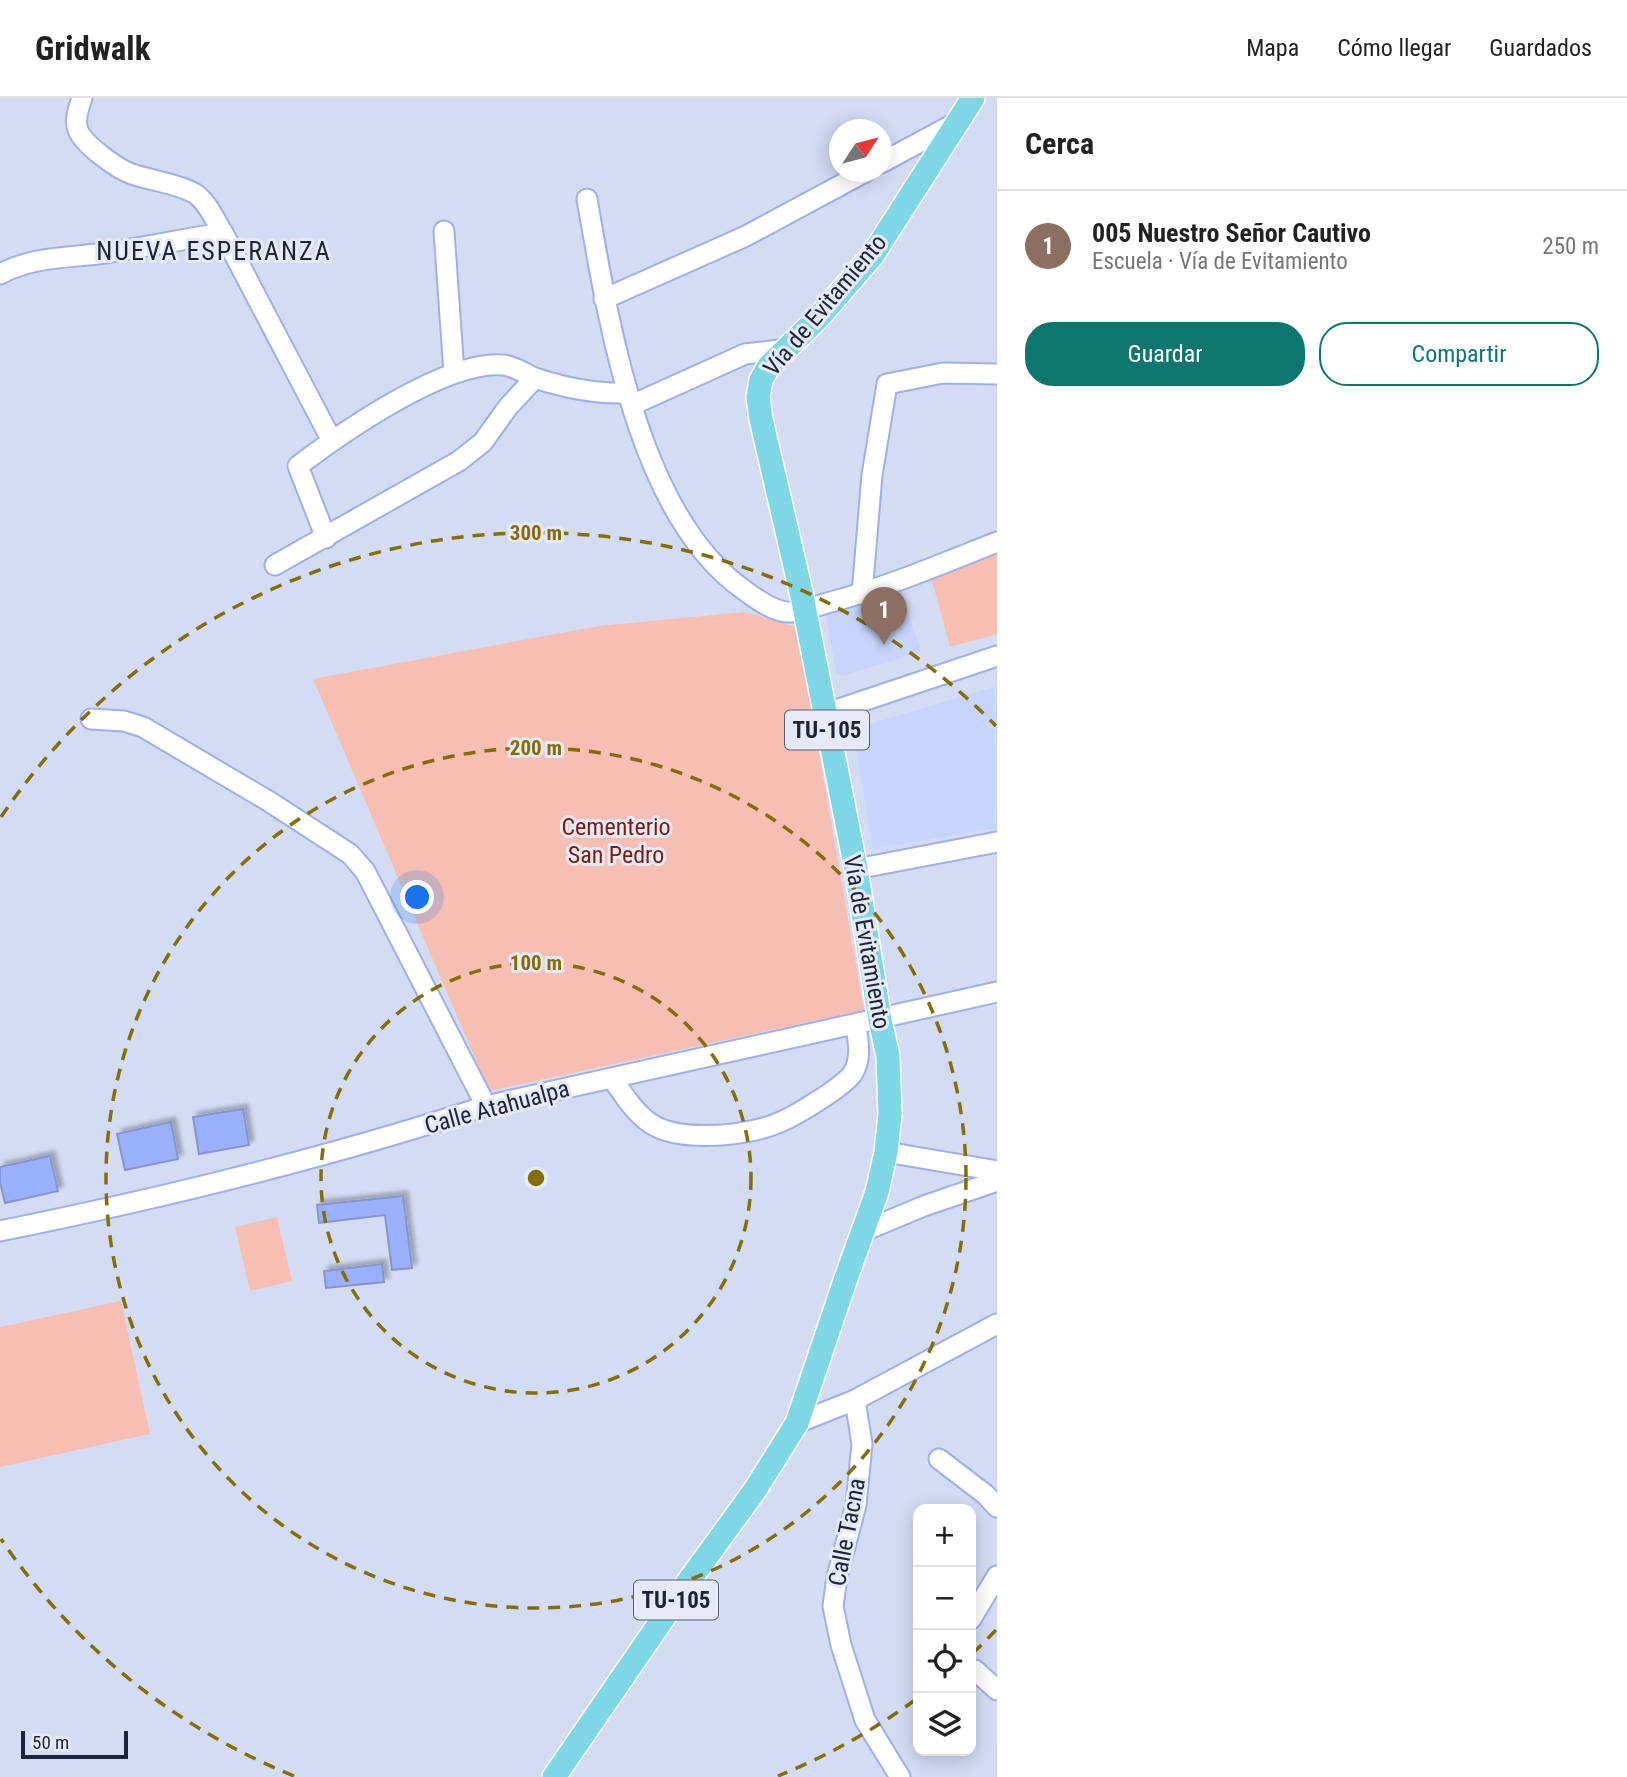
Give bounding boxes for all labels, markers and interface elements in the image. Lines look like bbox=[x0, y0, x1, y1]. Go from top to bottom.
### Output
text: Gridwalk bbox=[35, 29, 150, 68]
text: Mapa bbox=[1246, 34, 1299, 62]
text: Cómo llegar bbox=[1337, 34, 1451, 62]
text: Guardados bbox=[1489, 34, 1592, 62]
north arrow bbox=[829, 119, 892, 182]
text: Cerca bbox=[1025, 126, 1094, 161]
text: 005 Nuestro Señor Cautivo bbox=[1092, 218, 1371, 248]
street label: Vía de Evitamiento bbox=[758, 229, 892, 381]
text: 1 bbox=[1042, 233, 1054, 260]
text: 250 m bbox=[1542, 233, 1599, 260]
district label: NUEVA ESPERANZA bbox=[96, 236, 332, 266]
text: Escuela · Vía de Evitamiento bbox=[1092, 248, 1348, 275]
button: Guardar bbox=[1025, 322, 1305, 386]
button: Compartir bbox=[1319, 322, 1599, 386]
text: 300 m bbox=[510, 521, 562, 545]
pin: 1 bbox=[861, 587, 907, 645]
road number: TU-105 bbox=[785, 710, 869, 750]
text: 200 m bbox=[510, 736, 562, 760]
park label: Cementerio San Pedro bbox=[561, 813, 671, 869]
street label: Vía de Evitamiento bbox=[838, 853, 896, 1031]
your location bbox=[400, 880, 434, 914]
text: 100 m bbox=[510, 951, 562, 975]
street label: Calle Atahualpa bbox=[422, 1074, 572, 1140]
centre of rings bbox=[524, 1166, 548, 1190]
street label: Calle Tacna bbox=[823, 1476, 871, 1588]
map controls bbox=[913, 1504, 976, 1756]
button: + bbox=[913, 1504, 976, 1567]
button: − bbox=[913, 1567, 976, 1630]
road number: TU-105 bbox=[634, 1581, 718, 1620]
button: locate bbox=[913, 1630, 976, 1693]
button: layers bbox=[913, 1693, 976, 1756]
scale bar bbox=[21, 1728, 128, 1760]
text: 50 m bbox=[32, 1731, 69, 1754]

